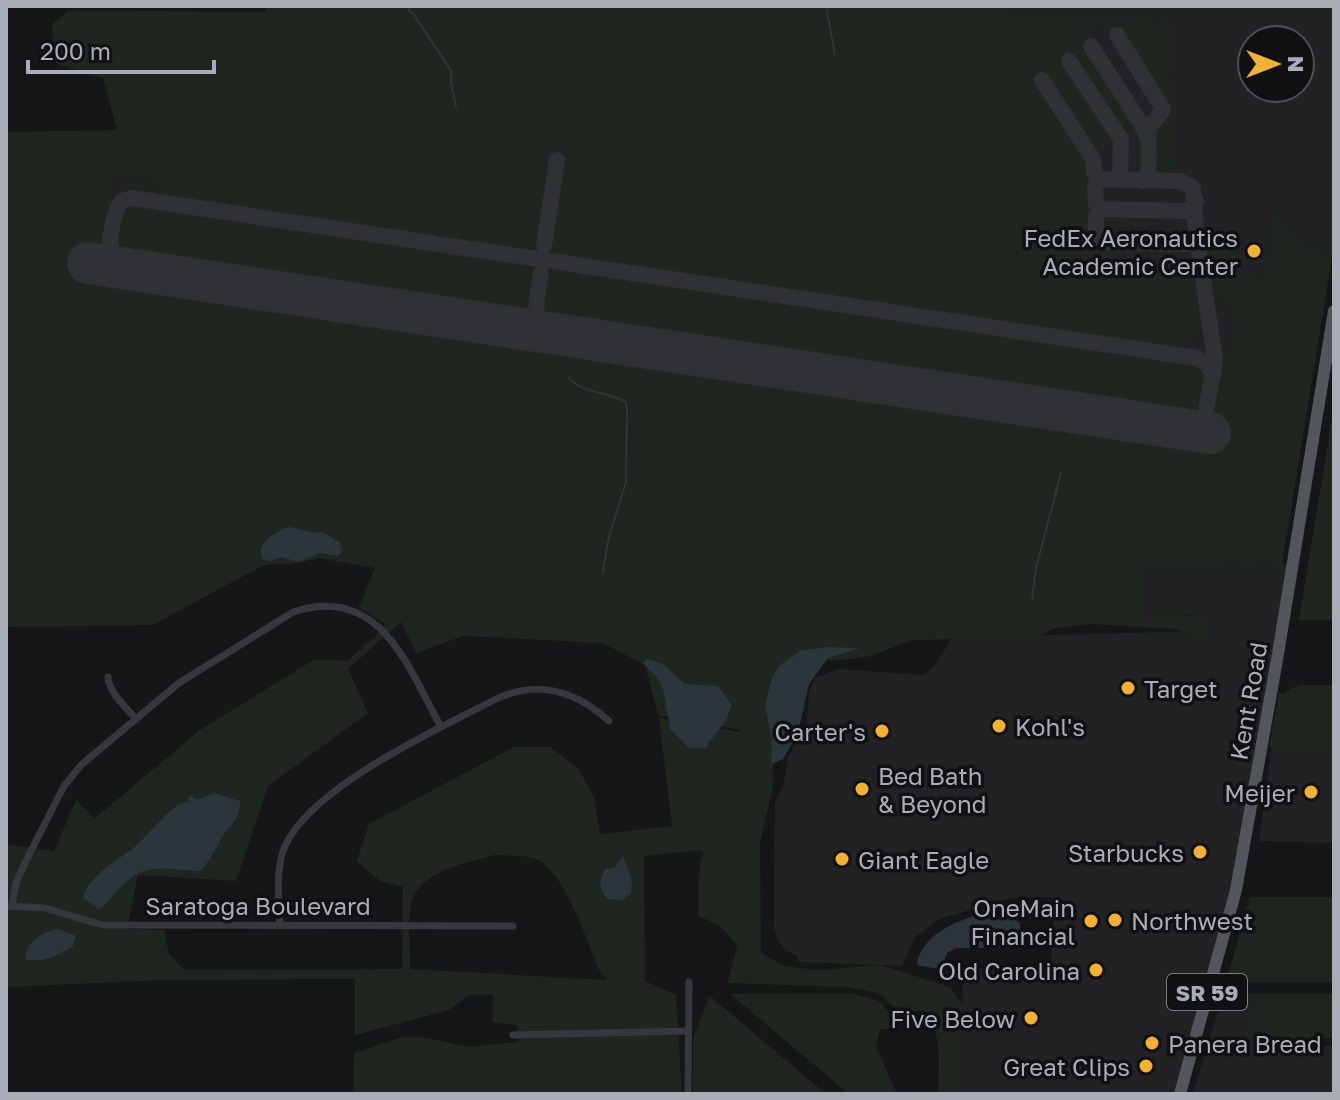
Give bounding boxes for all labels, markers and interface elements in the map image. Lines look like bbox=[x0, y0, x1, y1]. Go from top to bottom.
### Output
scale bar bbox=[28, 24, 214, 74]
north arrow bbox=[1236, 24, 1316, 104]
text: 200 m bbox=[40, 36, 111, 65]
text: N bbox=[1283, 56, 1310, 72]
place label: FedEx Aeronautics Academic Center bbox=[1023, 223, 1238, 280]
marker: FedEx Aeronautics Academic Center bbox=[1245, 242, 1263, 260]
street label: Kent Road bbox=[1223, 640, 1273, 762]
place label: Target bbox=[1144, 674, 1218, 703]
marker: Target bbox=[1119, 679, 1137, 697]
place label: Kohl's bbox=[1015, 712, 1085, 741]
place label: Carter's bbox=[774, 717, 866, 746]
marker: Kohl's bbox=[990, 717, 1008, 735]
marker: Carter's bbox=[873, 722, 891, 740]
place label: Bed Bath & Beyond bbox=[878, 761, 986, 818]
place label: Meijer bbox=[1224, 778, 1295, 807]
marker: Bed Bath & Beyond bbox=[853, 780, 871, 798]
marker: Meijer bbox=[1302, 783, 1320, 801]
place label: Starbucks bbox=[1068, 838, 1184, 867]
marker: Starbucks bbox=[1191, 843, 1209, 861]
place label: Giant Eagle bbox=[858, 845, 989, 874]
marker: Giant Eagle bbox=[833, 850, 851, 868]
street label: Saratoga Boulevard bbox=[145, 891, 371, 920]
place label: OneMain Financial bbox=[970, 893, 1075, 950]
place label: Northwest bbox=[1131, 906, 1253, 935]
marker: Northwest bbox=[1106, 911, 1124, 929]
marker: OneMain Financial bbox=[1082, 912, 1100, 930]
place label: Old Carolina bbox=[938, 956, 1080, 985]
marker: Old Carolina bbox=[1087, 961, 1105, 979]
road number: SR 59 bbox=[1167, 974, 1247, 1010]
place label: Five Below bbox=[890, 1004, 1015, 1033]
marker: Five Below bbox=[1022, 1009, 1040, 1027]
place label: Panera Bread bbox=[1168, 1029, 1322, 1058]
marker: Panera Bread bbox=[1143, 1034, 1161, 1052]
place label: Great Clips bbox=[1003, 1052, 1130, 1081]
marker: Great Clips bbox=[1137, 1057, 1155, 1075]

